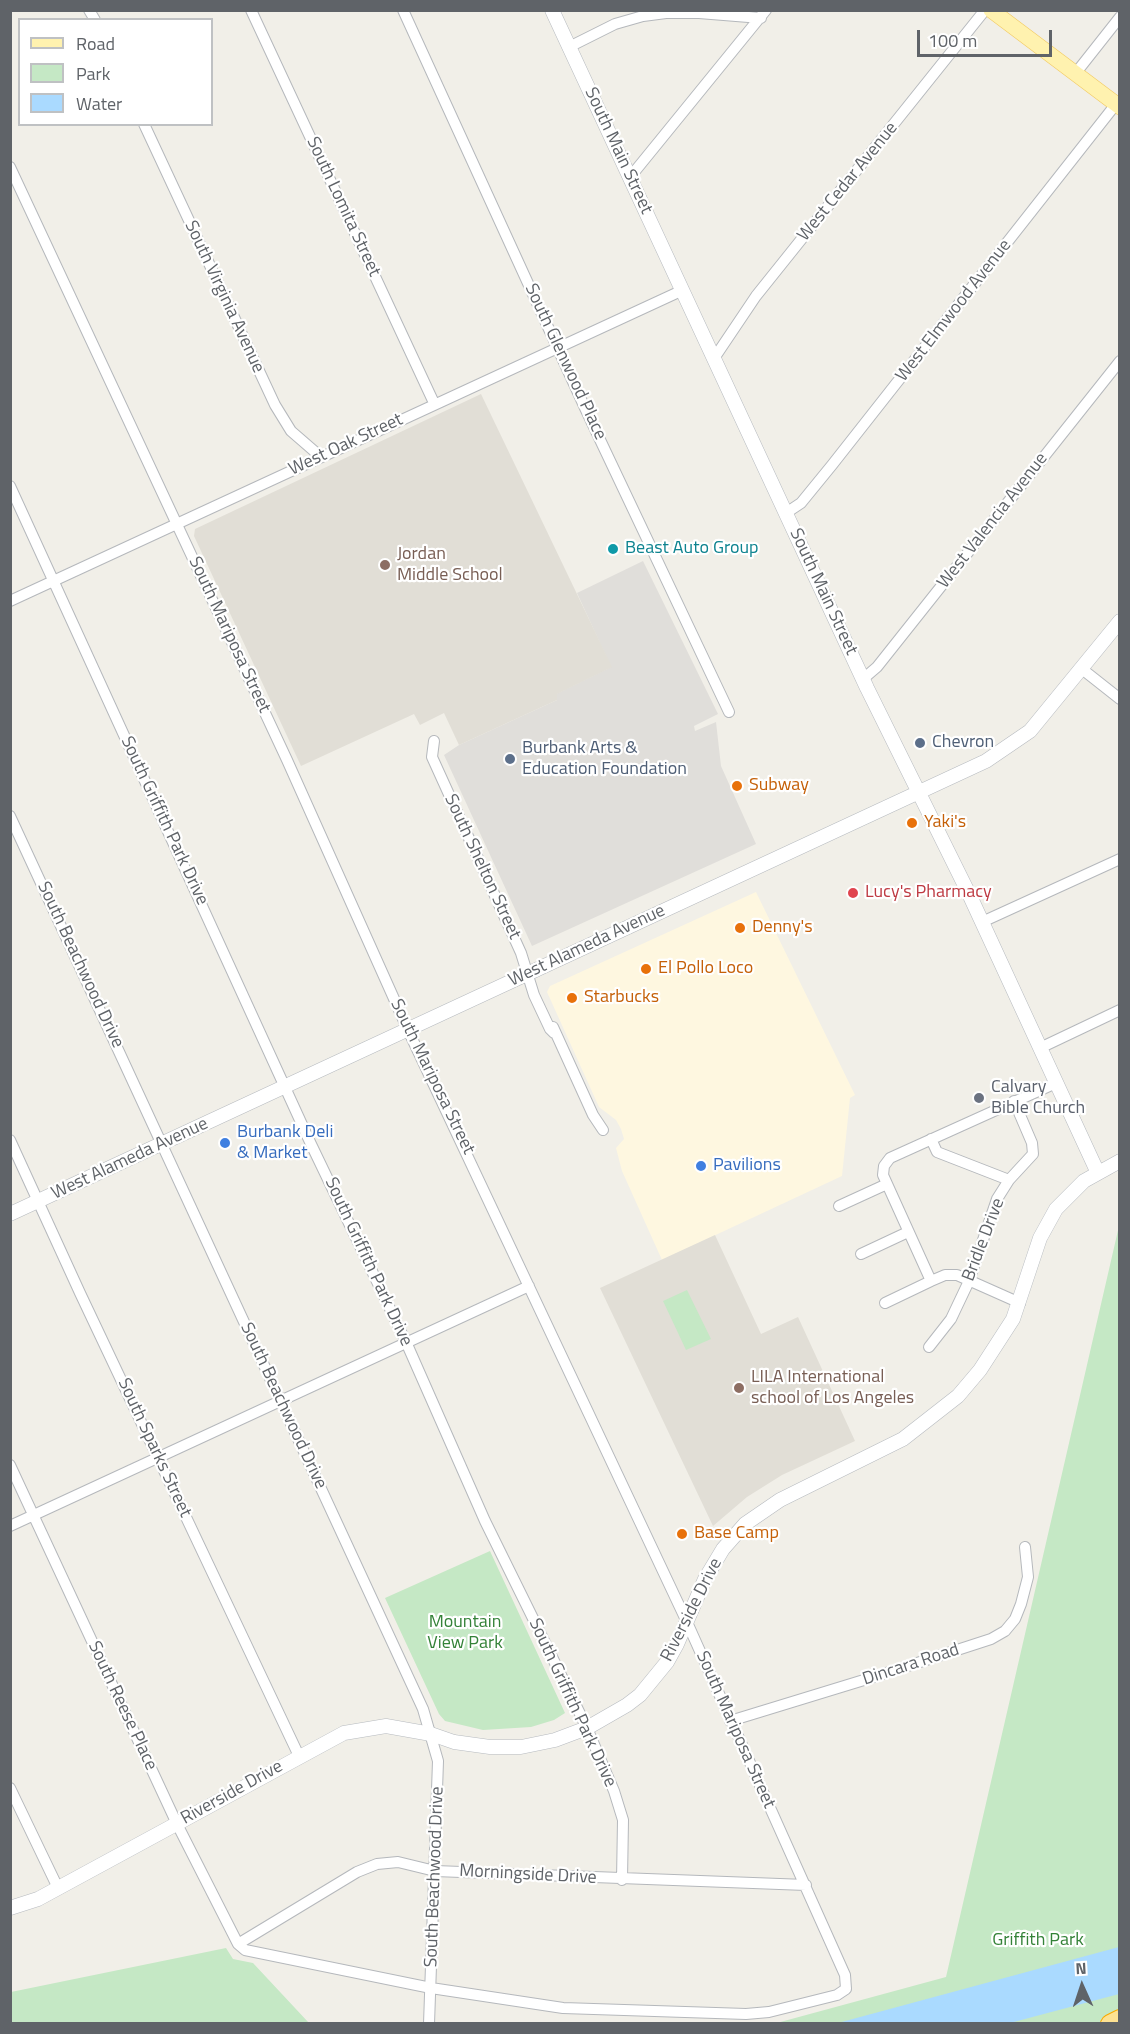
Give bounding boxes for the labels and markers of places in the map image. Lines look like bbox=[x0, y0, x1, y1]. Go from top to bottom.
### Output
place label: Beast Auto Group bbox=[625, 538, 759, 560]
marker: Beast Auto Group bbox=[606, 542, 620, 556]
place label: Jordan Middle School bbox=[397, 544, 503, 586]
marker: Jordan Middle School bbox=[378, 558, 392, 572]
place label: Chevron bbox=[932, 732, 994, 754]
marker: Chevron bbox=[913, 736, 927, 750]
place label: Burbank Arts & Education Foundation bbox=[522, 738, 687, 780]
marker: Burbank Arts & Education Foundation bbox=[503, 752, 517, 766]
place label: Subway bbox=[749, 775, 809, 797]
marker: Subway bbox=[730, 779, 744, 793]
place label: Yaki's bbox=[924, 812, 966, 834]
marker: Yaki's bbox=[905, 816, 919, 830]
place label: Lucy's Pharmacy bbox=[865, 882, 992, 904]
marker: Lucy's Pharmacy bbox=[846, 886, 860, 900]
place label: Denny's bbox=[752, 917, 813, 939]
marker: Denny's bbox=[733, 921, 747, 935]
place label: El Pollo Loco bbox=[658, 958, 753, 980]
marker: El Pollo Loco bbox=[639, 962, 653, 976]
place label: Starbucks bbox=[584, 987, 659, 1009]
marker: Starbucks bbox=[565, 991, 579, 1005]
place label: Calvary Bible Church bbox=[991, 1077, 1085, 1120]
marker: Calvary Bible Church bbox=[972, 1091, 986, 1105]
place label: Burbank Deli & Market bbox=[237, 1122, 333, 1164]
marker: Burbank Deli & Market bbox=[218, 1136, 232, 1150]
place label: Pavilions bbox=[713, 1155, 781, 1177]
marker: Pavilions bbox=[694, 1159, 708, 1173]
place label: LILA International school of Los Angeles bbox=[751, 1367, 914, 1410]
marker: LILA International school of Los Angeles bbox=[732, 1381, 746, 1395]
place label: Base Camp bbox=[694, 1523, 779, 1545]
marker: Base Camp bbox=[675, 1527, 689, 1541]

